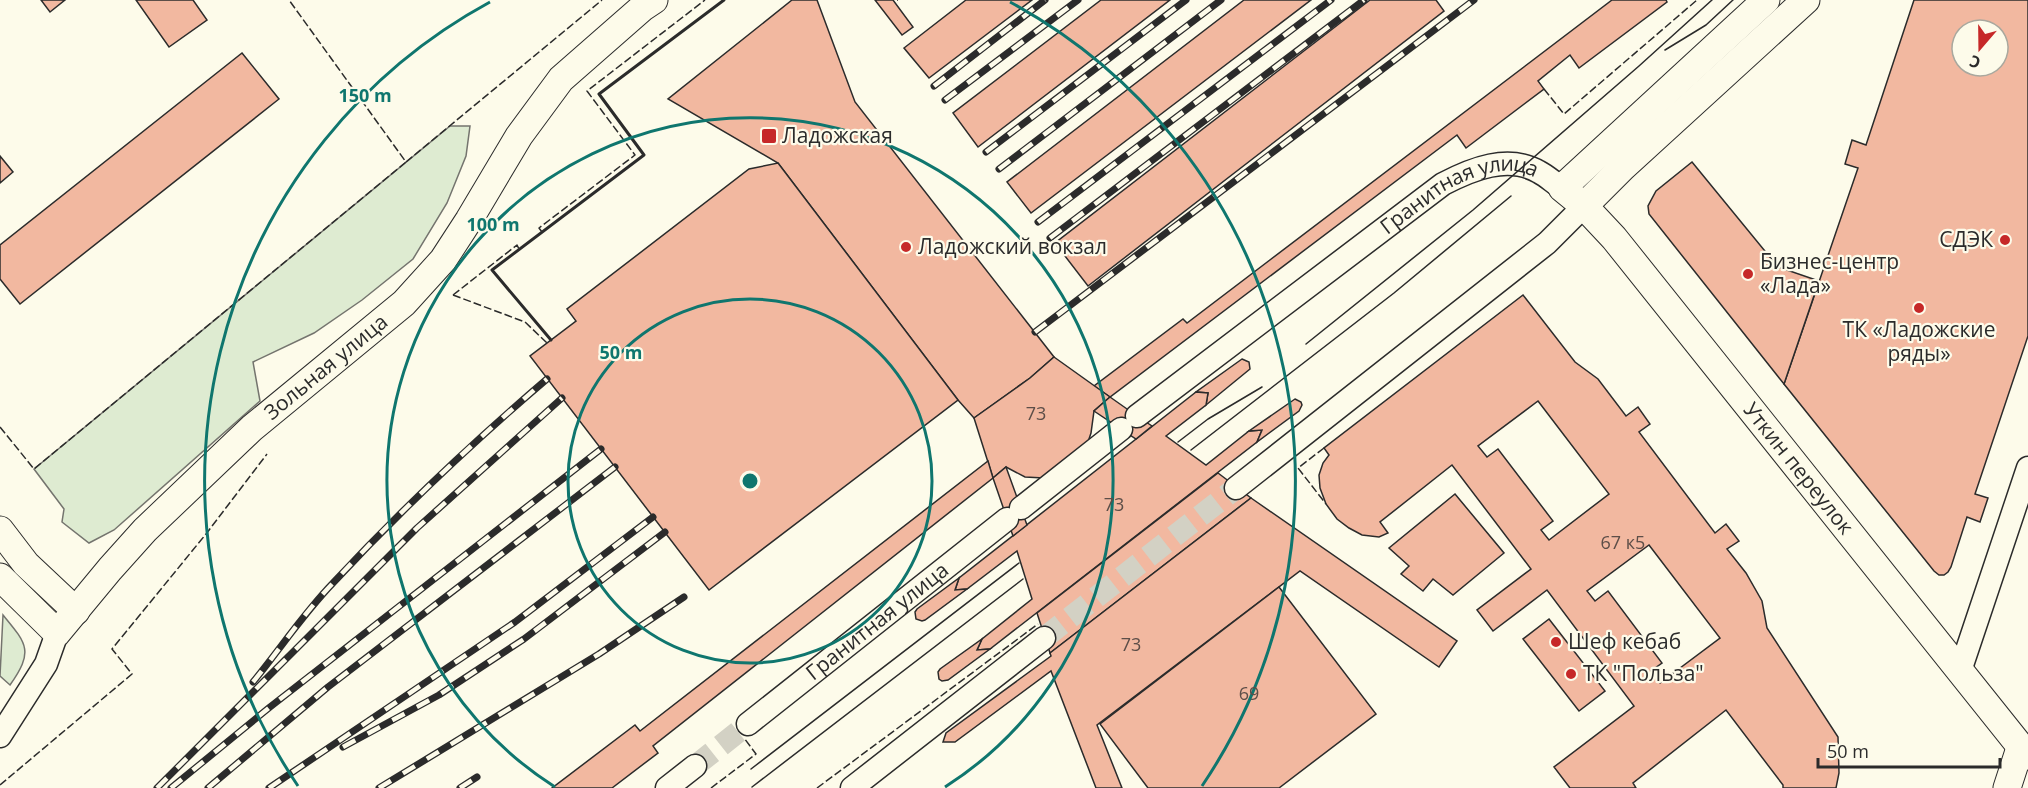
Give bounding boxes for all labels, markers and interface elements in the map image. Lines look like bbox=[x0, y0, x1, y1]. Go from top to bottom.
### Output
north arrow bbox=[1950, 18, 2010, 78]
text: С bbox=[1966, 50, 1983, 74]
text: 150 m bbox=[338, 83, 392, 107]
place label: Ладожская bbox=[782, 121, 893, 149]
marker: Ладожская bbox=[760, 127, 778, 145]
street label: Гранитная улица bbox=[1374, 149, 1543, 240]
text: 100 m bbox=[466, 212, 520, 236]
place label: СДЭК bbox=[1939, 225, 1993, 253]
place label: Ладожский вокзал bbox=[918, 232, 1107, 260]
marker: СДЭК bbox=[1998, 233, 2012, 247]
marker: Ладожский вокзал bbox=[899, 240, 913, 254]
place label: Бизнес-центр «Лада» bbox=[1760, 247, 1899, 299]
marker: Бизнес-центр «Лада» bbox=[1741, 267, 1755, 281]
marker: ТК «Ладожские ряды» bbox=[1912, 301, 1926, 315]
street label: Зольная улица bbox=[258, 307, 393, 426]
place label: ТК «Ладожские ряды» bbox=[1843, 315, 1995, 367]
text: 50 m bbox=[600, 340, 642, 364]
street label: Уткин переулок bbox=[1738, 396, 1861, 540]
house number: 73 bbox=[1026, 401, 1046, 425]
centre of rings bbox=[740, 471, 760, 491]
house number: 73 bbox=[1104, 492, 1124, 516]
house number: 67 к5 bbox=[1601, 530, 1645, 554]
street label: Гранитная улица bbox=[800, 556, 954, 686]
place label: Шеф кебаб bbox=[1568, 627, 1681, 655]
house number: 73 bbox=[1121, 632, 1141, 656]
marker: Шеф кебаб bbox=[1549, 635, 1563, 649]
place label: ТК "Польза" bbox=[1583, 659, 1704, 687]
marker: ТК "Польза" bbox=[1564, 667, 1578, 681]
house number: 69 bbox=[1239, 681, 1259, 705]
scale bar bbox=[1818, 731, 2000, 769]
text: 50 m bbox=[1827, 739, 1869, 763]

